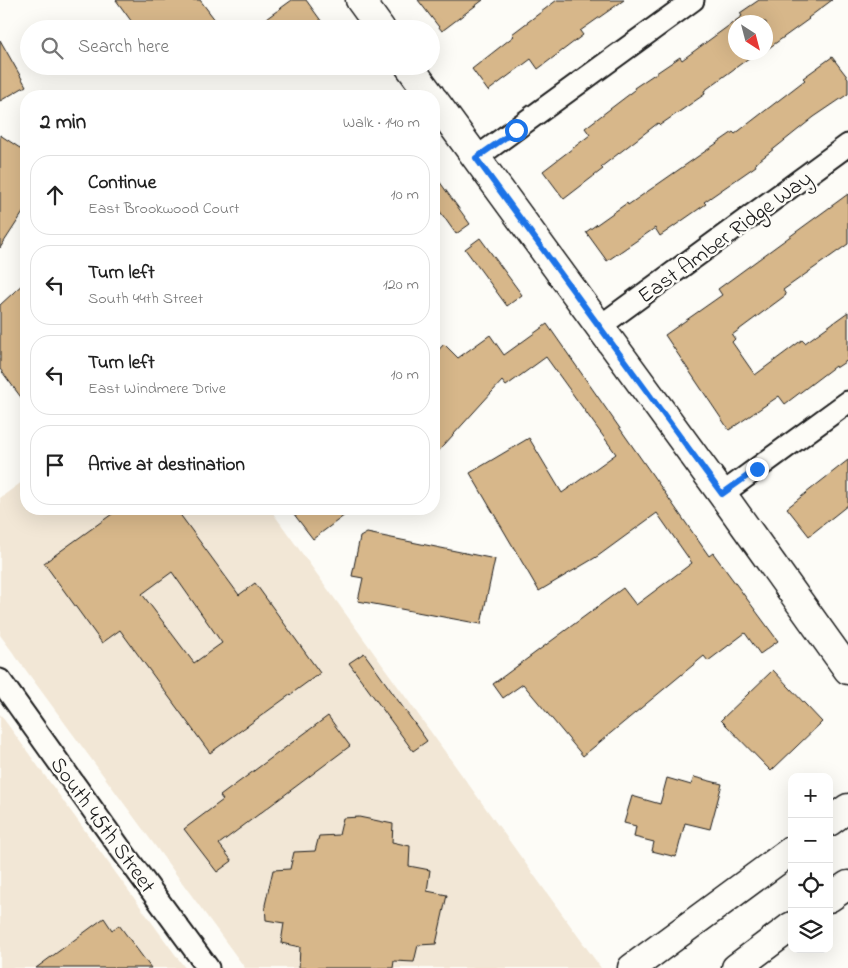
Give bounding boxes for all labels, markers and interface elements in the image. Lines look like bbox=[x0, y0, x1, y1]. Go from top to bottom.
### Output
north arrow bbox=[728, 15, 773, 60]
search box bbox=[20, 20, 440, 75]
icon: search bbox=[38, 34, 66, 62]
text: Search here bbox=[78, 34, 169, 61]
text: 2 min bbox=[40, 108, 86, 138]
text: Walk · 140 m bbox=[343, 111, 420, 135]
route start bbox=[505, 119, 528, 142]
street label: East Amber Ridge Way bbox=[632, 164, 820, 313]
text: Continue bbox=[88, 170, 156, 197]
icon: ahead bbox=[41, 181, 69, 209]
text: 10 m bbox=[391, 183, 419, 207]
text: East Brookwood Court bbox=[88, 197, 239, 221]
text: Turn left bbox=[88, 260, 155, 287]
icon: left bbox=[41, 271, 69, 299]
text: 120 m bbox=[383, 273, 419, 297]
text: South 44th Street bbox=[88, 287, 203, 311]
text: Turn left bbox=[88, 350, 155, 377]
icon: left bbox=[41, 361, 69, 389]
text: 10 m bbox=[391, 363, 419, 387]
text: East Windmere Drive bbox=[88, 377, 226, 401]
icon: arrive bbox=[41, 451, 69, 479]
text: Arrive at destination bbox=[88, 452, 245, 479]
route end bbox=[746, 458, 769, 481]
street label: South 45th Street bbox=[41, 751, 162, 901]
map controls bbox=[788, 773, 833, 953]
button: + bbox=[788, 773, 833, 818]
button: − bbox=[788, 818, 833, 863]
button: locate bbox=[788, 863, 833, 908]
button: layers bbox=[788, 908, 833, 953]

